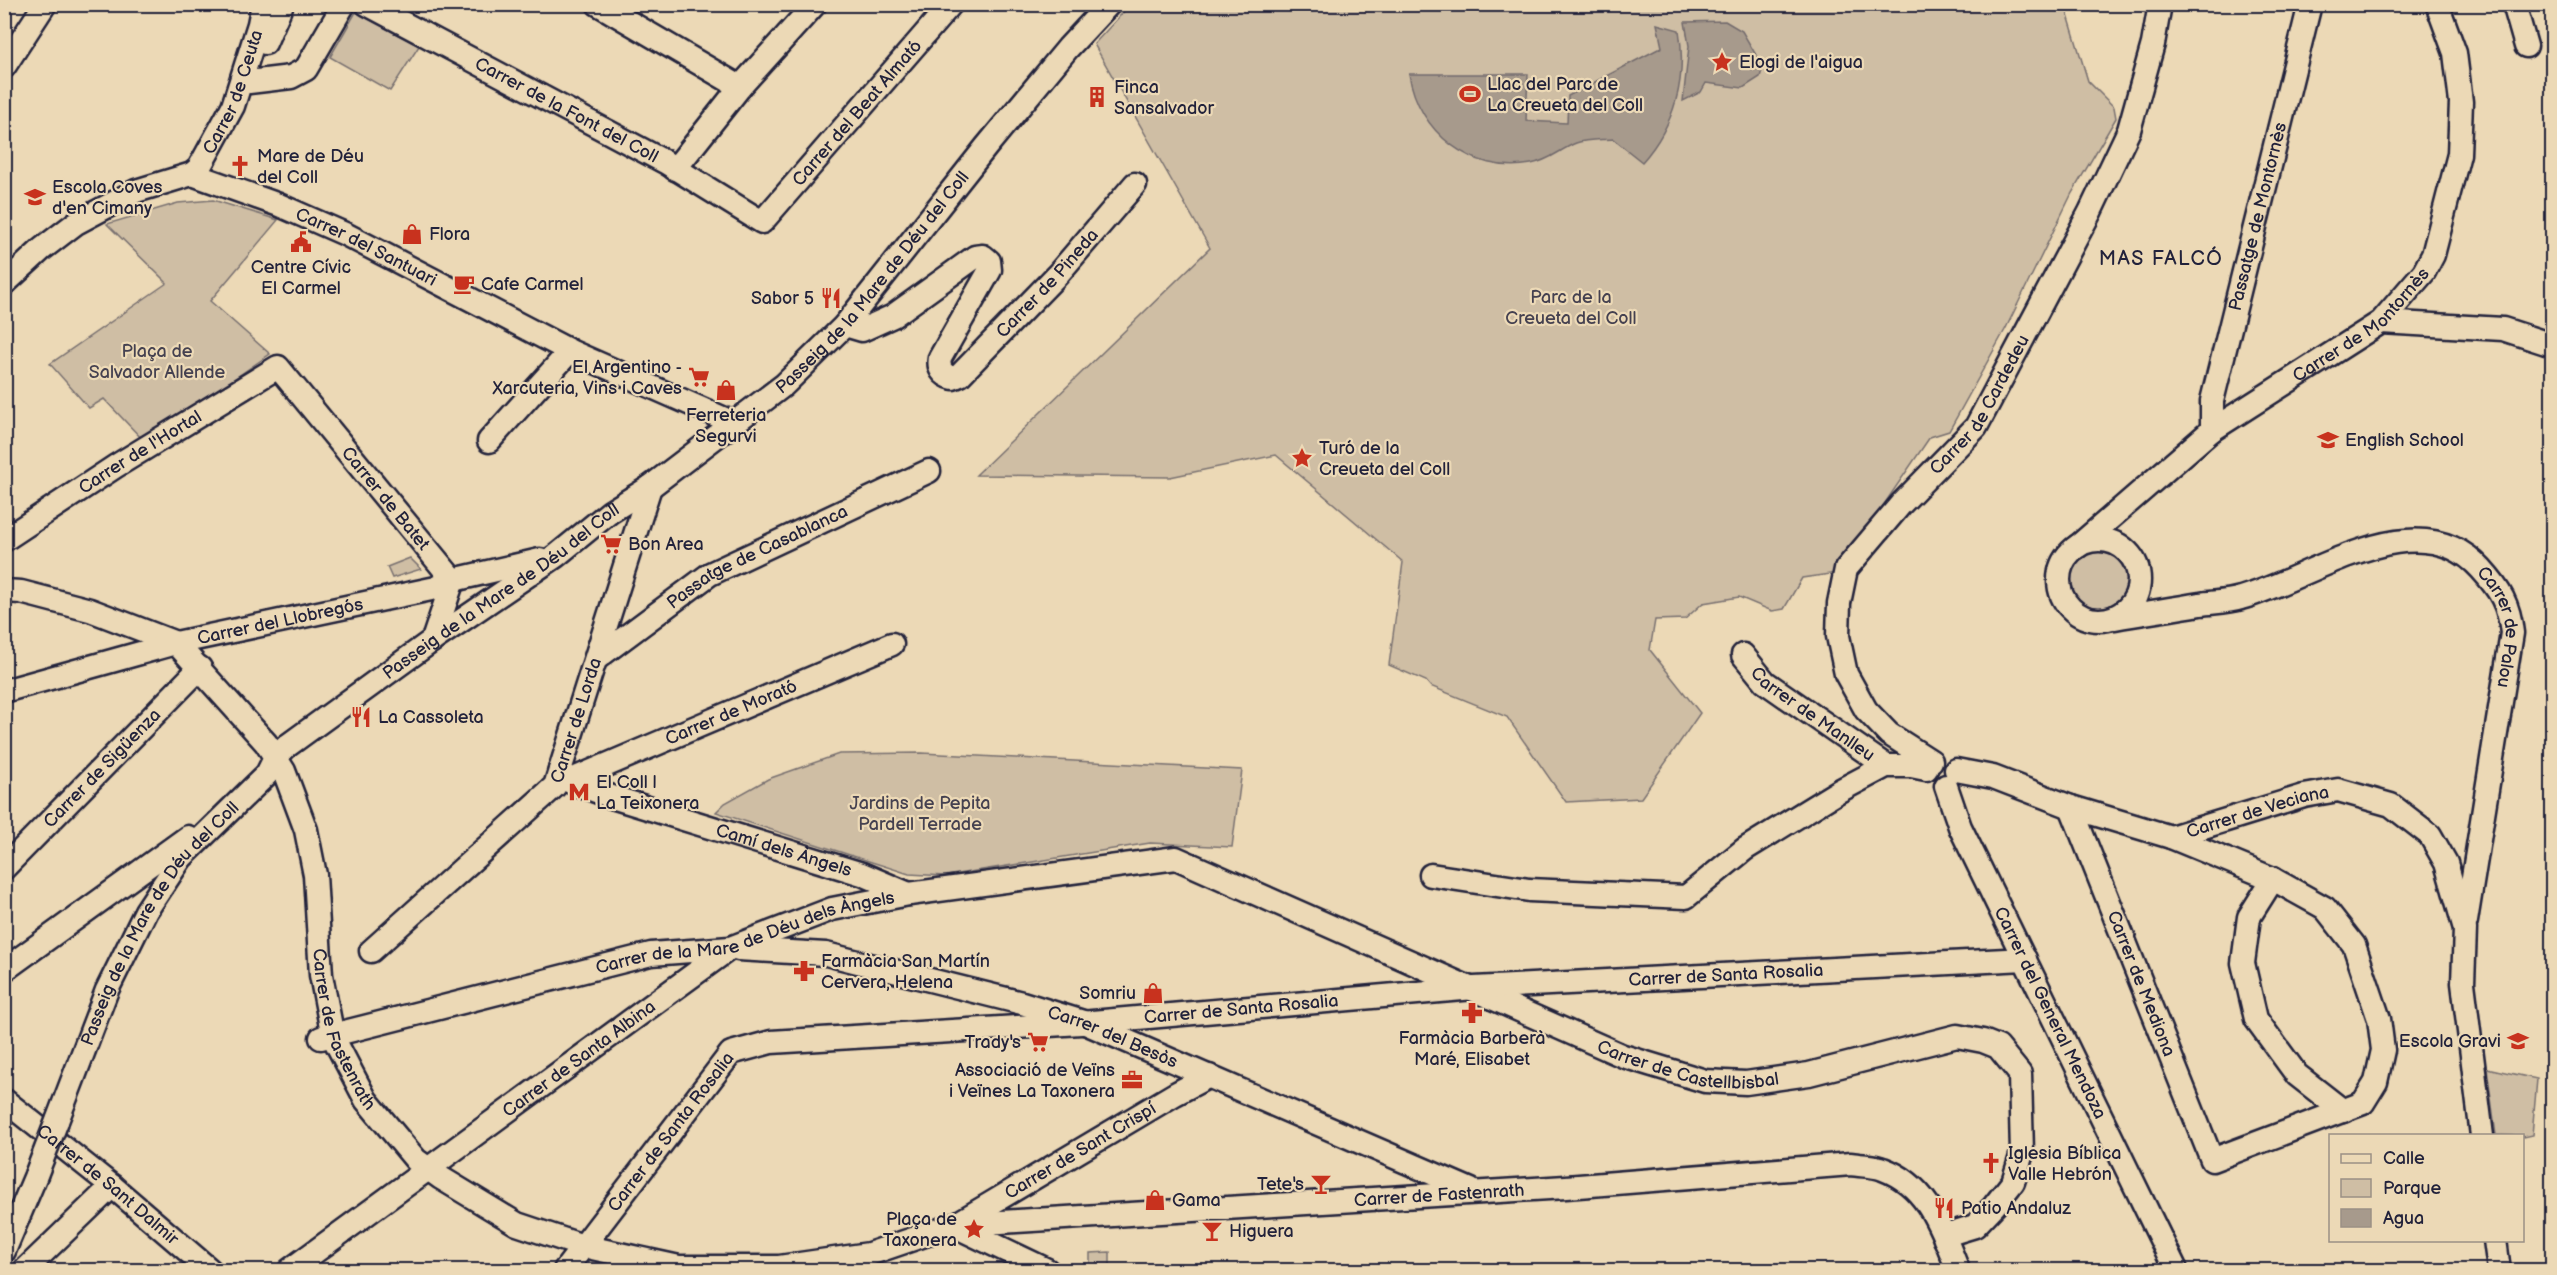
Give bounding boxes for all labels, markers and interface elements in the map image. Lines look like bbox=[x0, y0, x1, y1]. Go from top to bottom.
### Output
street label: Carrer de Ceuta bbox=[199, 27, 267, 158]
street label: Carrer del Beat Almató bbox=[788, 36, 926, 190]
place icon: Elogi de l'aigua bbox=[1710, 50, 1734, 74]
place label: Elogi de l'aigua bbox=[1739, 52, 1863, 73]
street label: Carrer de la Font del Coll bbox=[471, 53, 662, 167]
place label: Llac del Parc de La Creueta del Coll bbox=[1487, 74, 1643, 116]
place label: Finca Sansalvador bbox=[1114, 77, 1215, 119]
sports icon: Llac del Parc de La Creueta del Coll bbox=[1458, 82, 1482, 106]
building icon: Finca Sansalvador bbox=[1085, 85, 1109, 109]
street label: Passatge de Montornès bbox=[2225, 120, 2291, 313]
place label: Mare de Déu del Coll bbox=[257, 146, 364, 188]
church icon: Mare de Déu del Coll bbox=[228, 154, 252, 178]
street label: Passeig de la Mare de Déu del Coll bbox=[772, 167, 974, 398]
place label: Escola Coves d'en Cimany bbox=[52, 177, 163, 219]
school or university icon: Escola Coves d'en Cimany bbox=[23, 185, 47, 209]
street label: Carrer del Santuari bbox=[292, 204, 440, 291]
shop icon: Flora bbox=[400, 222, 424, 246]
place label: Flora bbox=[429, 224, 470, 245]
street label: Carrer de Pineda bbox=[992, 225, 1103, 342]
public building icon: Centre Cívic El Carmel bbox=[289, 230, 313, 254]
district label: MAS FALCÓ bbox=[2099, 246, 2223, 271]
place label: Centre Cívic El Carmel bbox=[251, 257, 351, 299]
street label: Carrer de Montornès bbox=[2289, 264, 2434, 387]
cafe icon: Cafe Carmel bbox=[452, 272, 476, 296]
place label: Cafe Carmel bbox=[481, 274, 583, 295]
restaurant icon: Sabor 5 bbox=[819, 286, 843, 310]
park label: Parc de la Creueta del Coll bbox=[1505, 287, 1637, 329]
place label: Sabor 5 bbox=[751, 288, 814, 309]
street label: Carrer de Cardedeu bbox=[1926, 331, 2034, 479]
park label: Plaça de Salvador Allende bbox=[89, 341, 225, 383]
place label: El Argentino - Xarcuteria, Vins i Caves bbox=[492, 357, 682, 399]
supermarket icon: El Argentino - Xarcuteria, Vins i Caves bbox=[687, 365, 711, 389]
shop icon: Ferreteria Segurvi bbox=[714, 378, 738, 402]
place label: Ferreteria Segurvi bbox=[686, 405, 766, 447]
street label: Carrer de l'Hortal bbox=[75, 406, 206, 499]
school or university icon: English School bbox=[2316, 428, 2340, 452]
place label: English School bbox=[2345, 430, 2464, 451]
place label: Turó de la Creueta del Coll bbox=[1319, 438, 1450, 480]
street label: Carrer de Batet bbox=[337, 443, 434, 555]
place icon: Turó de la Creueta del Coll bbox=[1290, 446, 1314, 470]
street label: Passeig de la Mare de Déu del Coll bbox=[379, 499, 623, 684]
street label: Passatge de Casablanca bbox=[663, 501, 851, 613]
supermarket icon: Bon Area bbox=[599, 532, 623, 556]
place label: Bon Area bbox=[628, 534, 704, 555]
street label: Carrer de Palou bbox=[2473, 562, 2523, 689]
street label: Carrer del Llobregós bbox=[196, 594, 365, 649]
street label: Carrer de Lorda bbox=[547, 655, 606, 786]
street label: Carrer de Manlleu bbox=[1746, 663, 1879, 766]
street label: Carrer de Morató bbox=[662, 676, 800, 750]
street label: Carrer de Sigüenza bbox=[39, 704, 165, 832]
restaurant icon: La Cassoleta bbox=[349, 705, 373, 729]
place label: La Cassoleta bbox=[378, 707, 484, 728]
place label: El Coll | La Teixonera bbox=[596, 772, 699, 814]
metro station icon: El Coll | La Teixonera bbox=[567, 780, 591, 804]
street label: Carrer de Veciana bbox=[2184, 782, 2331, 843]
park label: Jardins de Pepita Pardell Terrade bbox=[850, 793, 990, 835]
street label: Passeig de la Mare de Déu del Coll bbox=[77, 797, 243, 1049]
street label: Camí dels Àngels bbox=[713, 820, 854, 881]
street label: Carrer de la Mare de Déu dels Àngels bbox=[593, 887, 896, 979]
street label: Carrer del General Mendoza bbox=[1990, 904, 2111, 1122]
street label: Carrer de Mediona bbox=[2103, 908, 2180, 1059]
street label: Carrer de Fastenrath bbox=[308, 948, 380, 1115]
place label: Farmàcia San Martín Cervera, Helena bbox=[821, 951, 990, 993]
pharmacy icon: Farmàcia San Martín Cervera, Helena bbox=[792, 959, 816, 983]
street label: Carrer de Santa Rosalia bbox=[1628, 960, 1824, 991]
shop icon: Somriu bbox=[1141, 981, 1165, 1005]
place label: Somriu bbox=[1079, 983, 1136, 1004]
street label: Carrer de Santa Rosalia bbox=[1143, 990, 1339, 1028]
street label: Carrer de Santa Albina bbox=[499, 996, 660, 1122]
pharmacy icon: Farmàcia Barberà Maré, Elisabet bbox=[1460, 1001, 1484, 1025]
street label: Carrer del Besòs bbox=[1045, 1002, 1181, 1073]
place label: Farmàcia Barberà Maré, Elisabet bbox=[1398, 1028, 1546, 1070]
school or university icon: Escola Gravi bbox=[2506, 1029, 2530, 1053]
supermarket icon: Trady's bbox=[1026, 1030, 1050, 1054]
place label: Escola Gravi bbox=[2399, 1031, 2501, 1052]
place label: Trady's bbox=[965, 1032, 1021, 1053]
street label: Carrer de Castellbisbal bbox=[1594, 1036, 1780, 1094]
street label: Carrer de Santa Rosalia bbox=[603, 1048, 739, 1216]
place label: Associació de Veïns i Veïnes La Taxonera bbox=[949, 1060, 1115, 1102]
office icon: Associació de Veïns i Veïnes La Taxonera bbox=[1120, 1068, 1144, 1092]
street label: Carrer de Sant Crispí bbox=[1001, 1098, 1160, 1204]
street label: Carrer de Sant Dalmir bbox=[33, 1120, 183, 1250]
legend bbox=[2329, 1134, 2524, 1242]
place label: Iglesia Bíblica Valle Hebrón bbox=[2008, 1143, 2121, 1185]
text: Calle bbox=[2383, 1148, 2425, 1169]
church icon: Iglesia Bíblica Valle Hebrón bbox=[1979, 1151, 2003, 1175]
bar icon: Tete's bbox=[1309, 1172, 1333, 1196]
place label: Tete's bbox=[1257, 1174, 1304, 1195]
text: Parque bbox=[2383, 1178, 2441, 1199]
street label: Carrer de Fastenrath bbox=[1353, 1180, 1525, 1211]
shop icon: Gama bbox=[1143, 1188, 1167, 1212]
place label: Gama bbox=[1172, 1190, 1221, 1211]
restaurant icon: Patio Andaluz bbox=[1932, 1196, 1956, 1220]
place label: Patio Andaluz bbox=[1961, 1198, 2071, 1219]
text: Agua bbox=[2383, 1208, 2424, 1229]
place label: Plaça de Taxonera bbox=[883, 1209, 957, 1251]
place icon: Plaça de Taxonera bbox=[962, 1217, 986, 1241]
bar icon: Higuera bbox=[1200, 1219, 1224, 1243]
place label: Higuera bbox=[1229, 1221, 1294, 1242]

